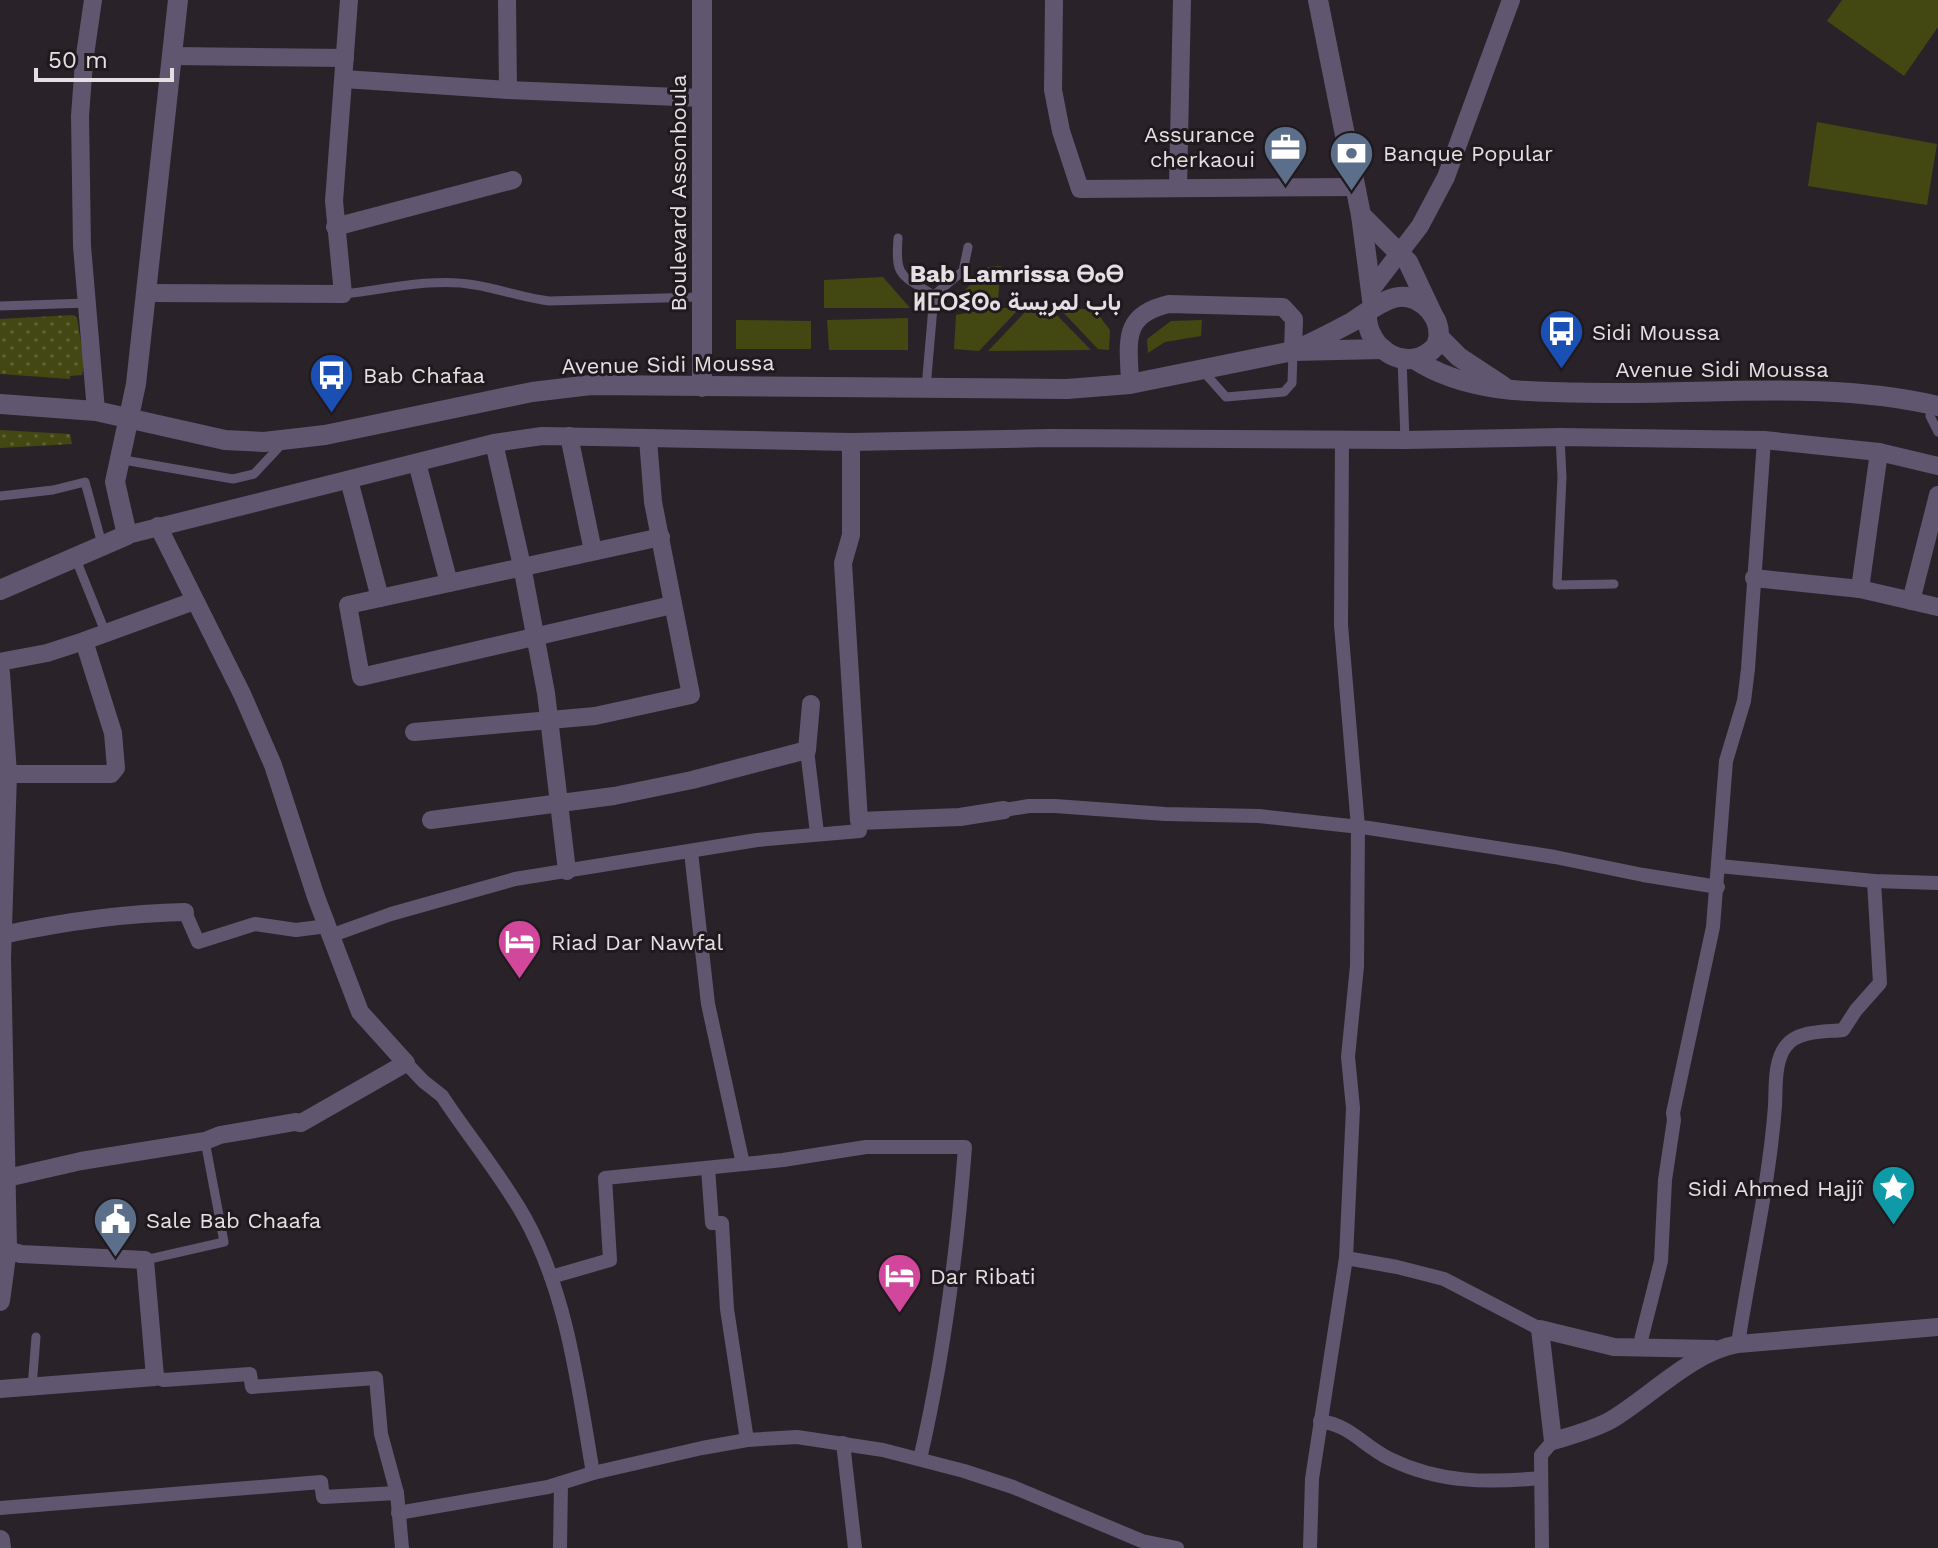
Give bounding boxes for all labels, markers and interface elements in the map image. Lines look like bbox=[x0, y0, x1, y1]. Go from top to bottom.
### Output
scale bar bbox=[36, 32, 172, 82]
text: 50 m bbox=[48, 46, 108, 74]
street label: Boulevard Assonboula bbox=[666, 74, 691, 312]
place label: Assurance cherkaoui bbox=[1144, 122, 1255, 172]
office icon: Assurance cherkaoui bbox=[1262, 123, 1310, 186]
bank icon: Banque Popular bbox=[1328, 129, 1376, 192]
place label: Banque Popular bbox=[1383, 141, 1553, 166]
district label: Bab Lamrissa ⴱⴰⴱ ⵍⵎⵔⵉⵙⴰ باب لمريسة bbox=[910, 260, 1124, 317]
bus stop icon: Sidi Moussa bbox=[1537, 308, 1585, 371]
place label: Sidi Moussa bbox=[1592, 320, 1720, 345]
street label: Avenue Sidi Moussa bbox=[561, 350, 775, 379]
bus stop icon: Bab Chafaa bbox=[308, 351, 356, 414]
street label: Avenue Sidi Moussa bbox=[1615, 357, 1829, 382]
place label: Bab Chafaa bbox=[363, 363, 485, 388]
hotel icon: Riad Dar Nawfal bbox=[496, 918, 544, 981]
place label: Riad Dar Nawfal bbox=[551, 930, 723, 955]
place icon: Sidi Ahmed Hajjî bbox=[1870, 1164, 1918, 1227]
place label: Sidi Ahmed Hajjî bbox=[1688, 1176, 1864, 1201]
public building icon: Sale Bab Chaafa bbox=[91, 1196, 139, 1259]
place label: Sale Bab Chaafa bbox=[146, 1208, 321, 1233]
hotel icon: Dar Ribati bbox=[875, 1252, 923, 1315]
place label: Dar Ribati bbox=[930, 1264, 1036, 1289]

